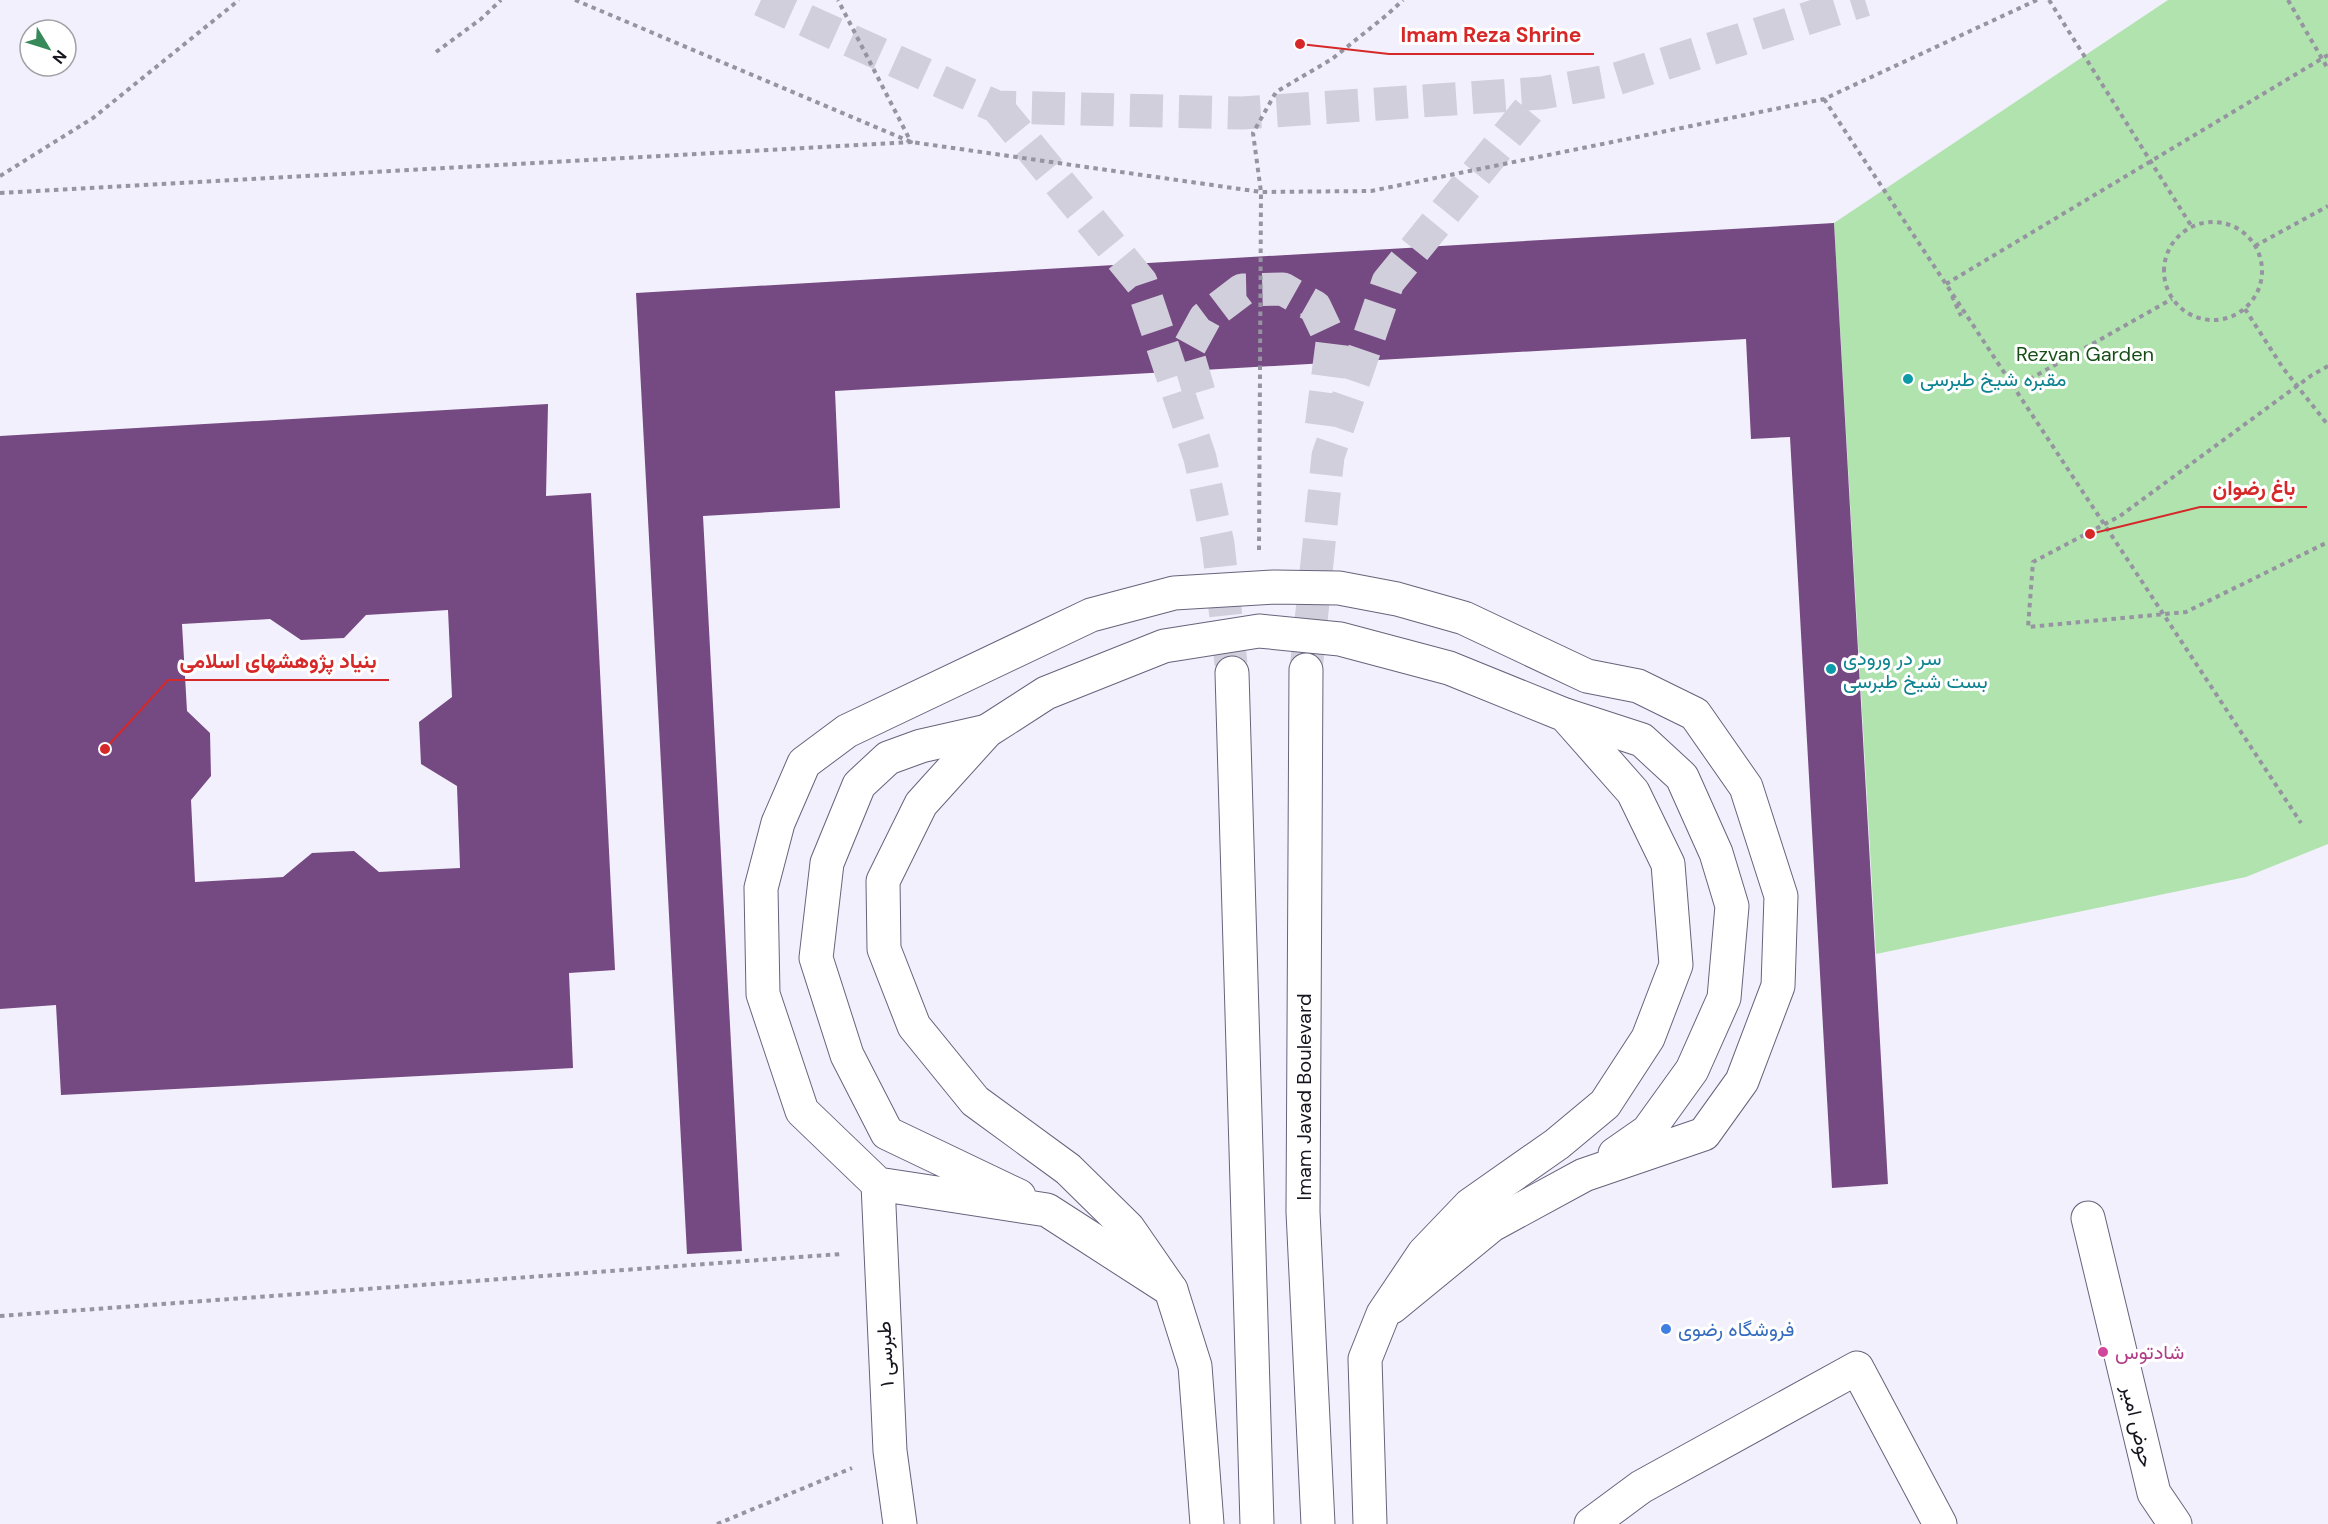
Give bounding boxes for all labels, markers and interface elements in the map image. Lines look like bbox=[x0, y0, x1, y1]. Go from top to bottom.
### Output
callout: Imam Reza Shrine bbox=[1389, 15, 1594, 54]
north arrow bbox=[18, 18, 78, 78]
text: Imam Reza Shrine bbox=[1401, 21, 1581, 49]
text: N bbox=[48, 46, 71, 68]
park label: Rezvan Garden bbox=[2016, 341, 2154, 367]
place label: مقبره شیخ طبرسی bbox=[1920, 366, 2066, 393]
marker: مقبره شیخ طبرسی bbox=[1901, 372, 1915, 386]
callout: باغ رضوان bbox=[2200, 468, 2307, 507]
text: باغ رضوان bbox=[2213, 474, 2295, 502]
callout: بنیاد پژوهشهای اسلامی bbox=[168, 641, 389, 680]
place label: سر در ورودی بست شیخ طبرسی bbox=[1843, 645, 1988, 695]
text: بنیاد پژوهشهای اسلامی bbox=[179, 647, 377, 675]
marker: سر در ورودی بست شیخ طبرسی bbox=[1824, 662, 1838, 676]
street label: Imam Javad Boulevard bbox=[1291, 993, 1317, 1201]
place label: فروشگاه رضوی bbox=[1678, 1316, 1794, 1342]
street label: طبرسی ۱ bbox=[870, 1320, 900, 1388]
marker: فروشگاه رضوی bbox=[1659, 1322, 1673, 1336]
place label: شادتوس bbox=[2115, 1339, 2184, 1365]
marker: شادتوس bbox=[2096, 1345, 2110, 1359]
street label: حوض امیر bbox=[2116, 1381, 2160, 1470]

